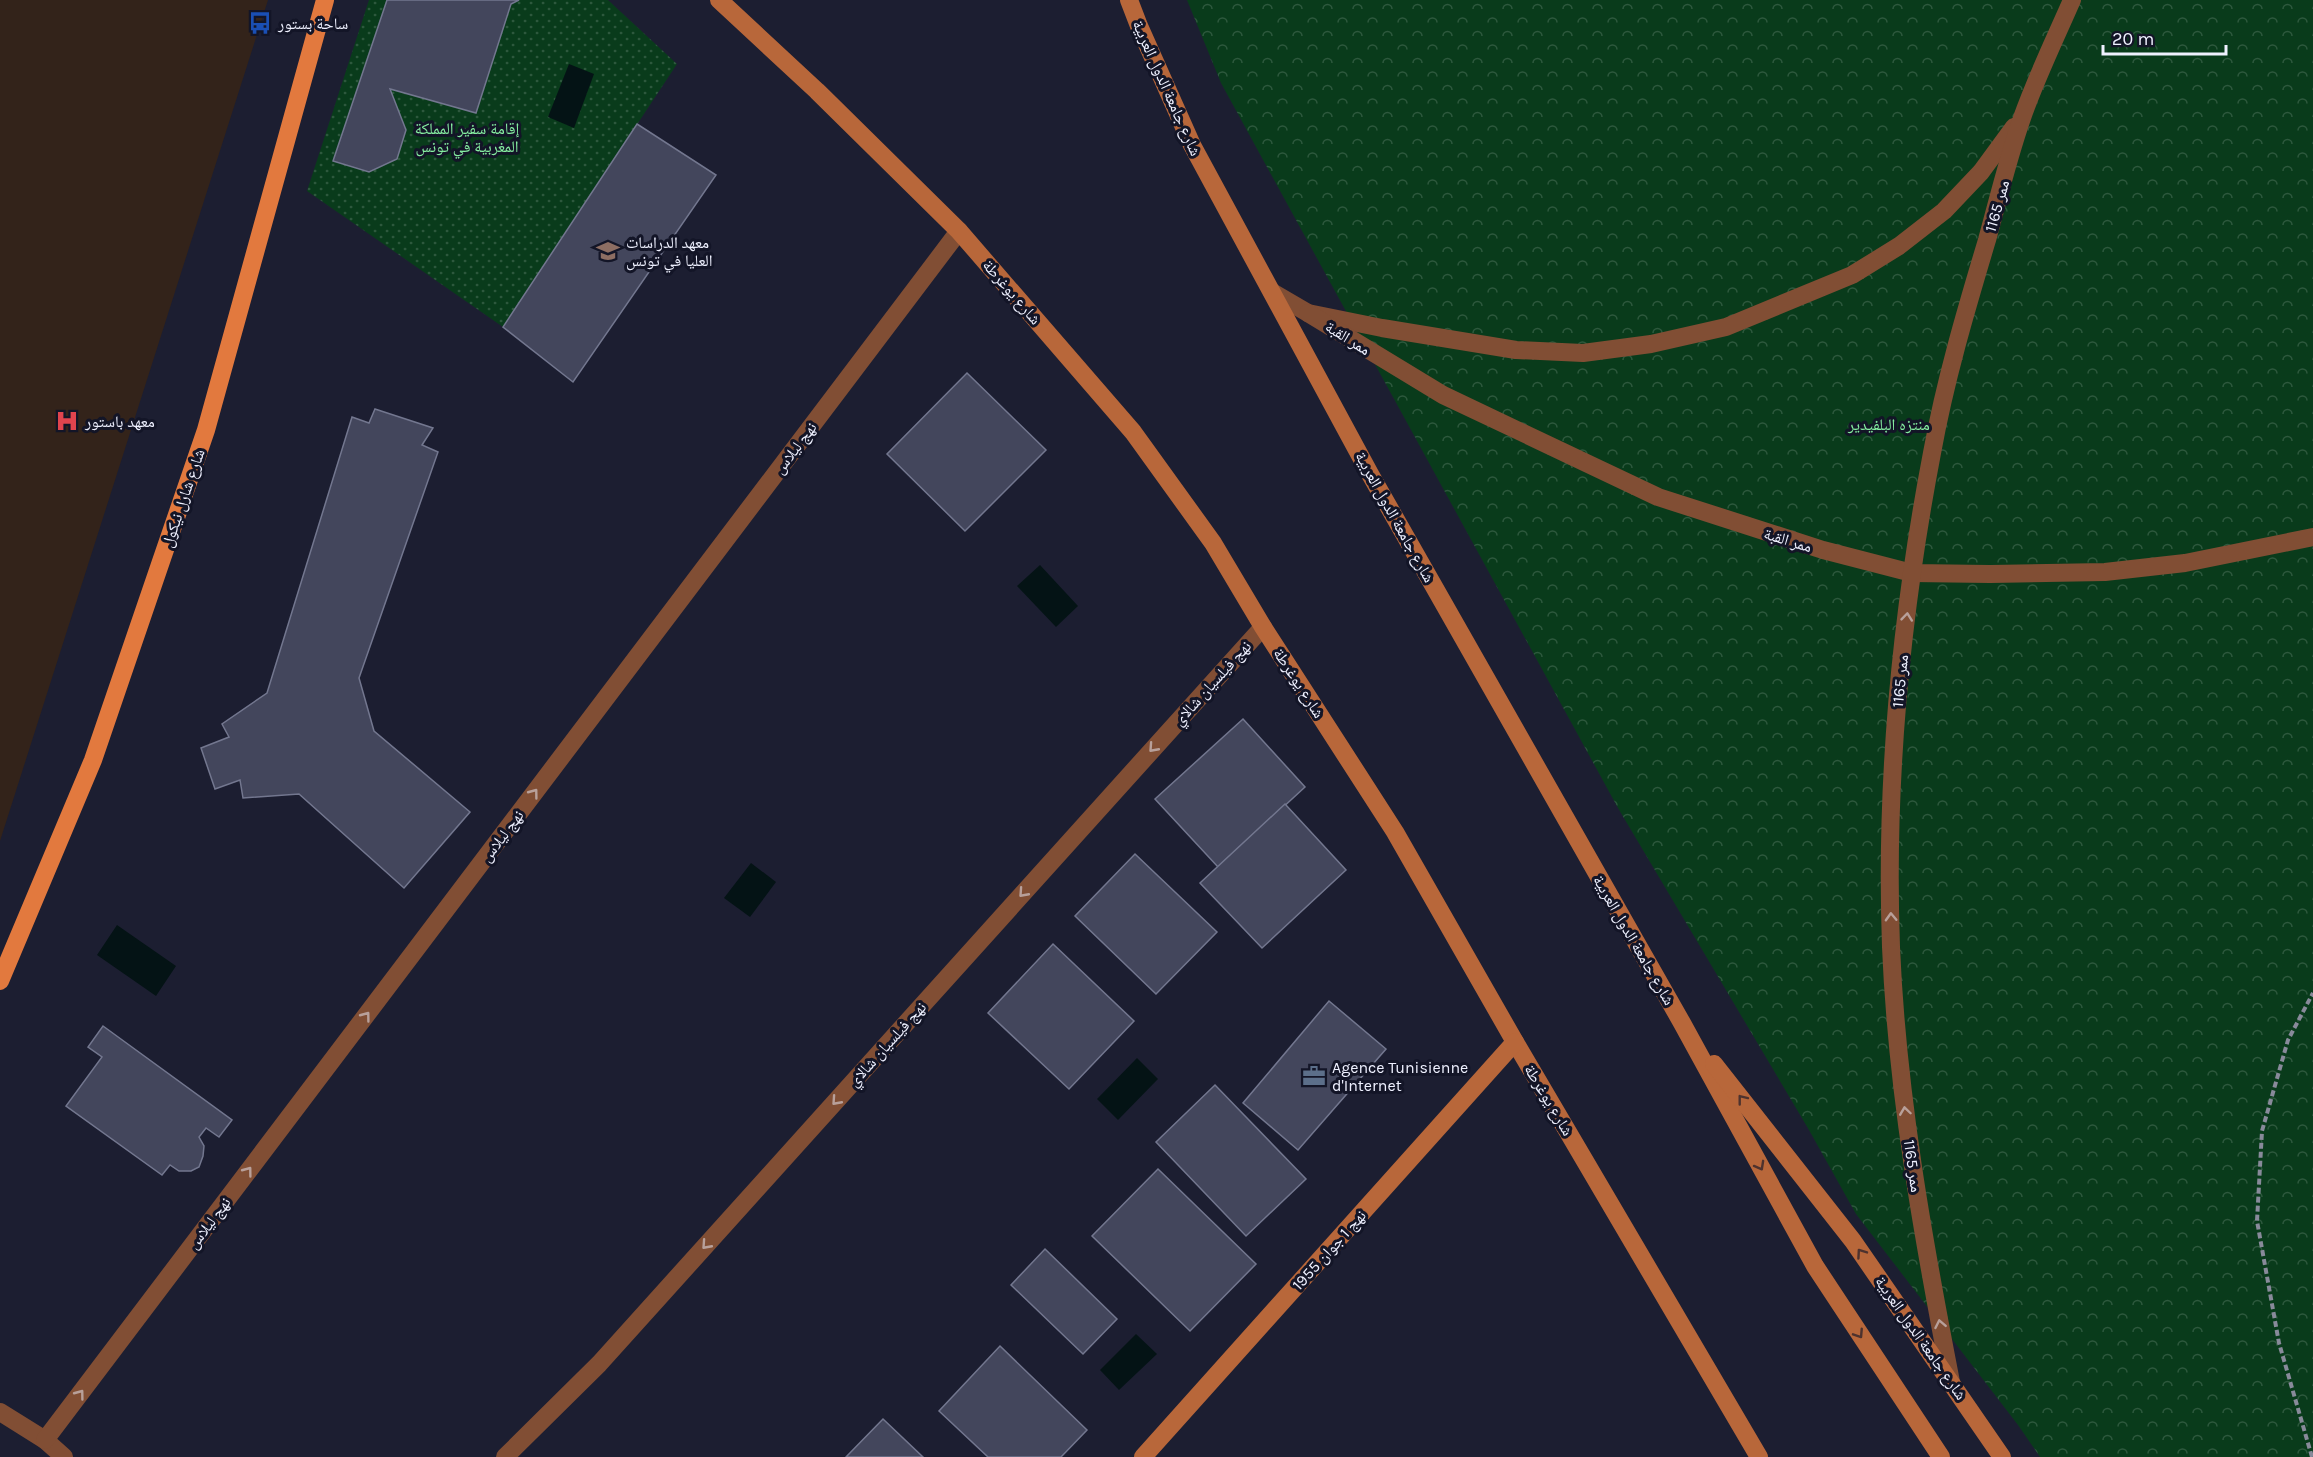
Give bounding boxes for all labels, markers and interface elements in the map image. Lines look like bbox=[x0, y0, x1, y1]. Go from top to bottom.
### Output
bus stop icon: ساحة بستور bbox=[247, 10, 273, 36]
place label: ساحة بستور bbox=[277, 14, 348, 33]
street label: شارع جامعة الدول العربية bbox=[1128, 17, 1206, 159]
scale bar bbox=[2103, 18, 2226, 56]
text: 20 m bbox=[2112, 28, 2154, 50]
park label: إقامة سفير المملكة المغربية في تونس bbox=[415, 119, 520, 159]
street label: ممر 1165 bbox=[1981, 178, 2013, 234]
place label: معهد الدراسات العليا في تونس bbox=[626, 233, 713, 273]
school or university icon: معهد الدراسات العليا في تونس bbox=[595, 238, 621, 264]
street label: شارع يوغرطة bbox=[978, 256, 1045, 329]
street label: ممر القبة bbox=[1322, 317, 1374, 359]
hospital icon: معهد باستور bbox=[54, 408, 80, 434]
place label: معهد باستور bbox=[84, 412, 155, 431]
park label: منتزه البلفيدير bbox=[1847, 415, 1930, 434]
street label: نهج ليلاس bbox=[769, 418, 821, 478]
street label: شارع شارل نيكول bbox=[157, 446, 210, 550]
street label: شارع جامعة الدول العربية bbox=[1350, 448, 1439, 586]
street label: ممر القبة bbox=[1762, 524, 1814, 556]
one-way arrow bbox=[1900, 613, 1913, 622]
street label: نهج فيلسيان شالاي bbox=[1169, 637, 1257, 731]
street label: شارع يوغرطة bbox=[1269, 644, 1329, 722]
street label: ممر 1165 bbox=[1888, 654, 1912, 708]
one-way arrow bbox=[1149, 741, 1160, 752]
one-way arrow bbox=[527, 789, 538, 800]
street label: نهج ليلاس bbox=[476, 806, 528, 866]
street label: شارع جامعة الدول العربية bbox=[1588, 872, 1679, 1009]
one-way arrow bbox=[1019, 886, 1030, 897]
one-way arrow bbox=[1884, 912, 1897, 921]
street label: نهج فيلسيان شالاي bbox=[844, 998, 932, 1092]
one-way arrow bbox=[358, 1011, 369, 1022]
place label: Agence Tunisienne d'Internet bbox=[1332, 1058, 1468, 1095]
street label: شارع يوغرطة bbox=[1520, 1061, 1578, 1139]
office icon: Agence Tunisienne d'Internet bbox=[1301, 1063, 1327, 1089]
one-way arrow bbox=[832, 1094, 843, 1104]
one-way arrow bbox=[1738, 1095, 1749, 1106]
one-way arrow bbox=[1900, 1106, 1912, 1116]
street label: ممر 1165 bbox=[1900, 1138, 1926, 1194]
one-way arrow bbox=[1753, 1160, 1764, 1171]
one-way arrow bbox=[241, 1167, 252, 1178]
street label: نهج ليلاس bbox=[183, 1193, 235, 1253]
street label: نهج 1 جوان 1955 bbox=[1288, 1206, 1371, 1295]
one-way arrow bbox=[702, 1238, 713, 1249]
one-way arrow bbox=[1858, 1249, 1869, 1260]
street label: شارع جامعة الدول العربية bbox=[1870, 1272, 1971, 1404]
one-way arrow bbox=[1934, 1320, 1947, 1330]
one-way arrow bbox=[1852, 1328, 1864, 1338]
one-way arrow bbox=[73, 1389, 84, 1400]

